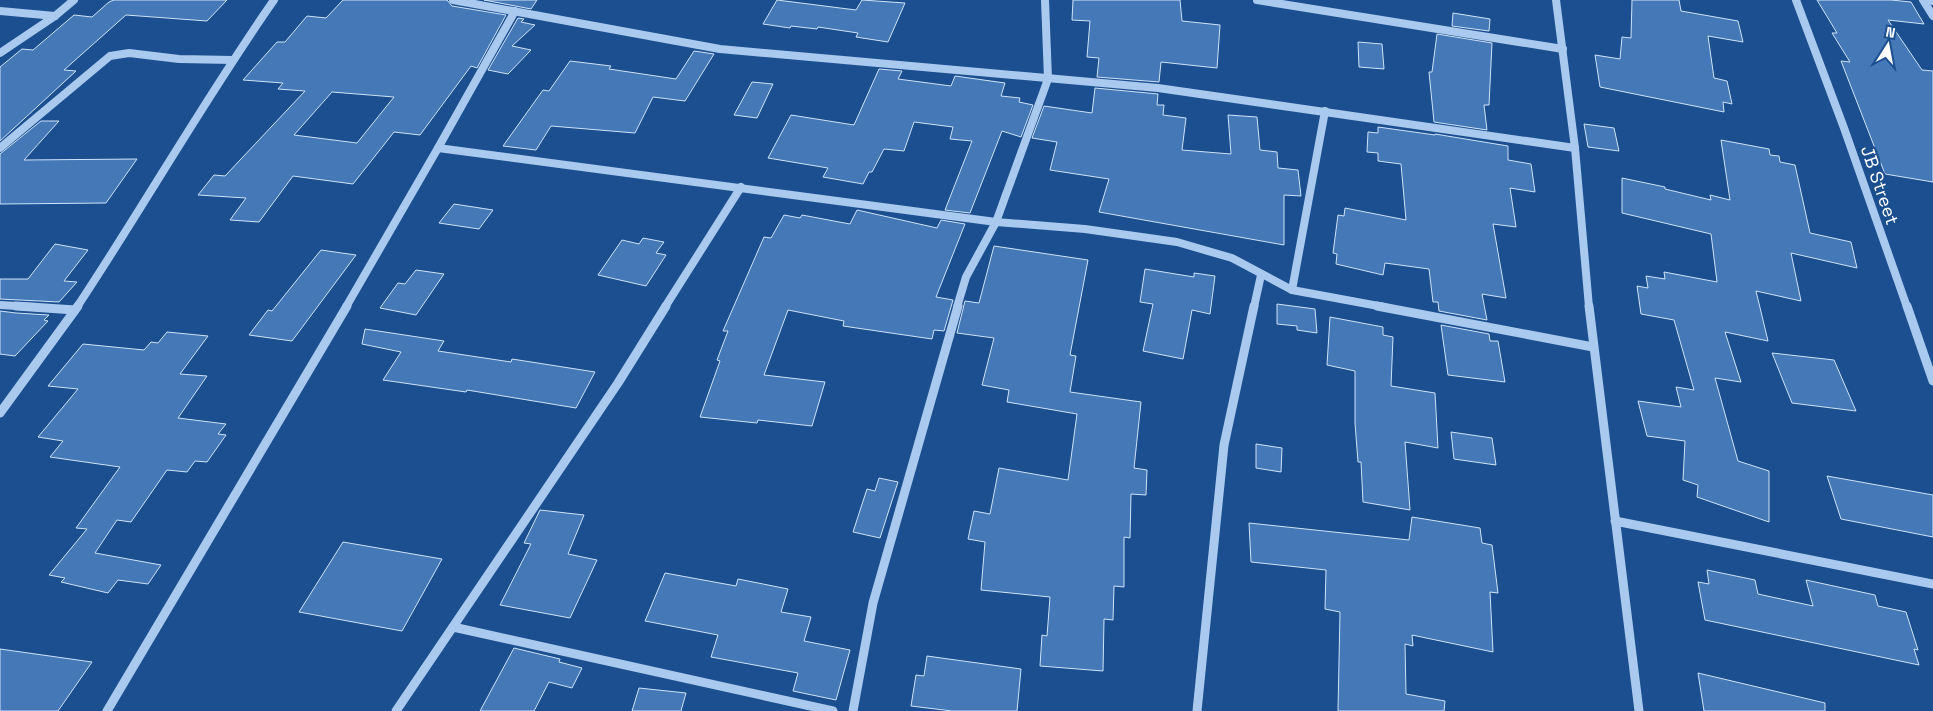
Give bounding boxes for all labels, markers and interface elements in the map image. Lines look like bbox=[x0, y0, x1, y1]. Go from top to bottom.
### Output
north arrow bbox=[1863, 20, 1913, 70]
text: N bbox=[1884, 23, 1897, 42]
street label: JB Street bbox=[1856, 142, 1904, 228]

